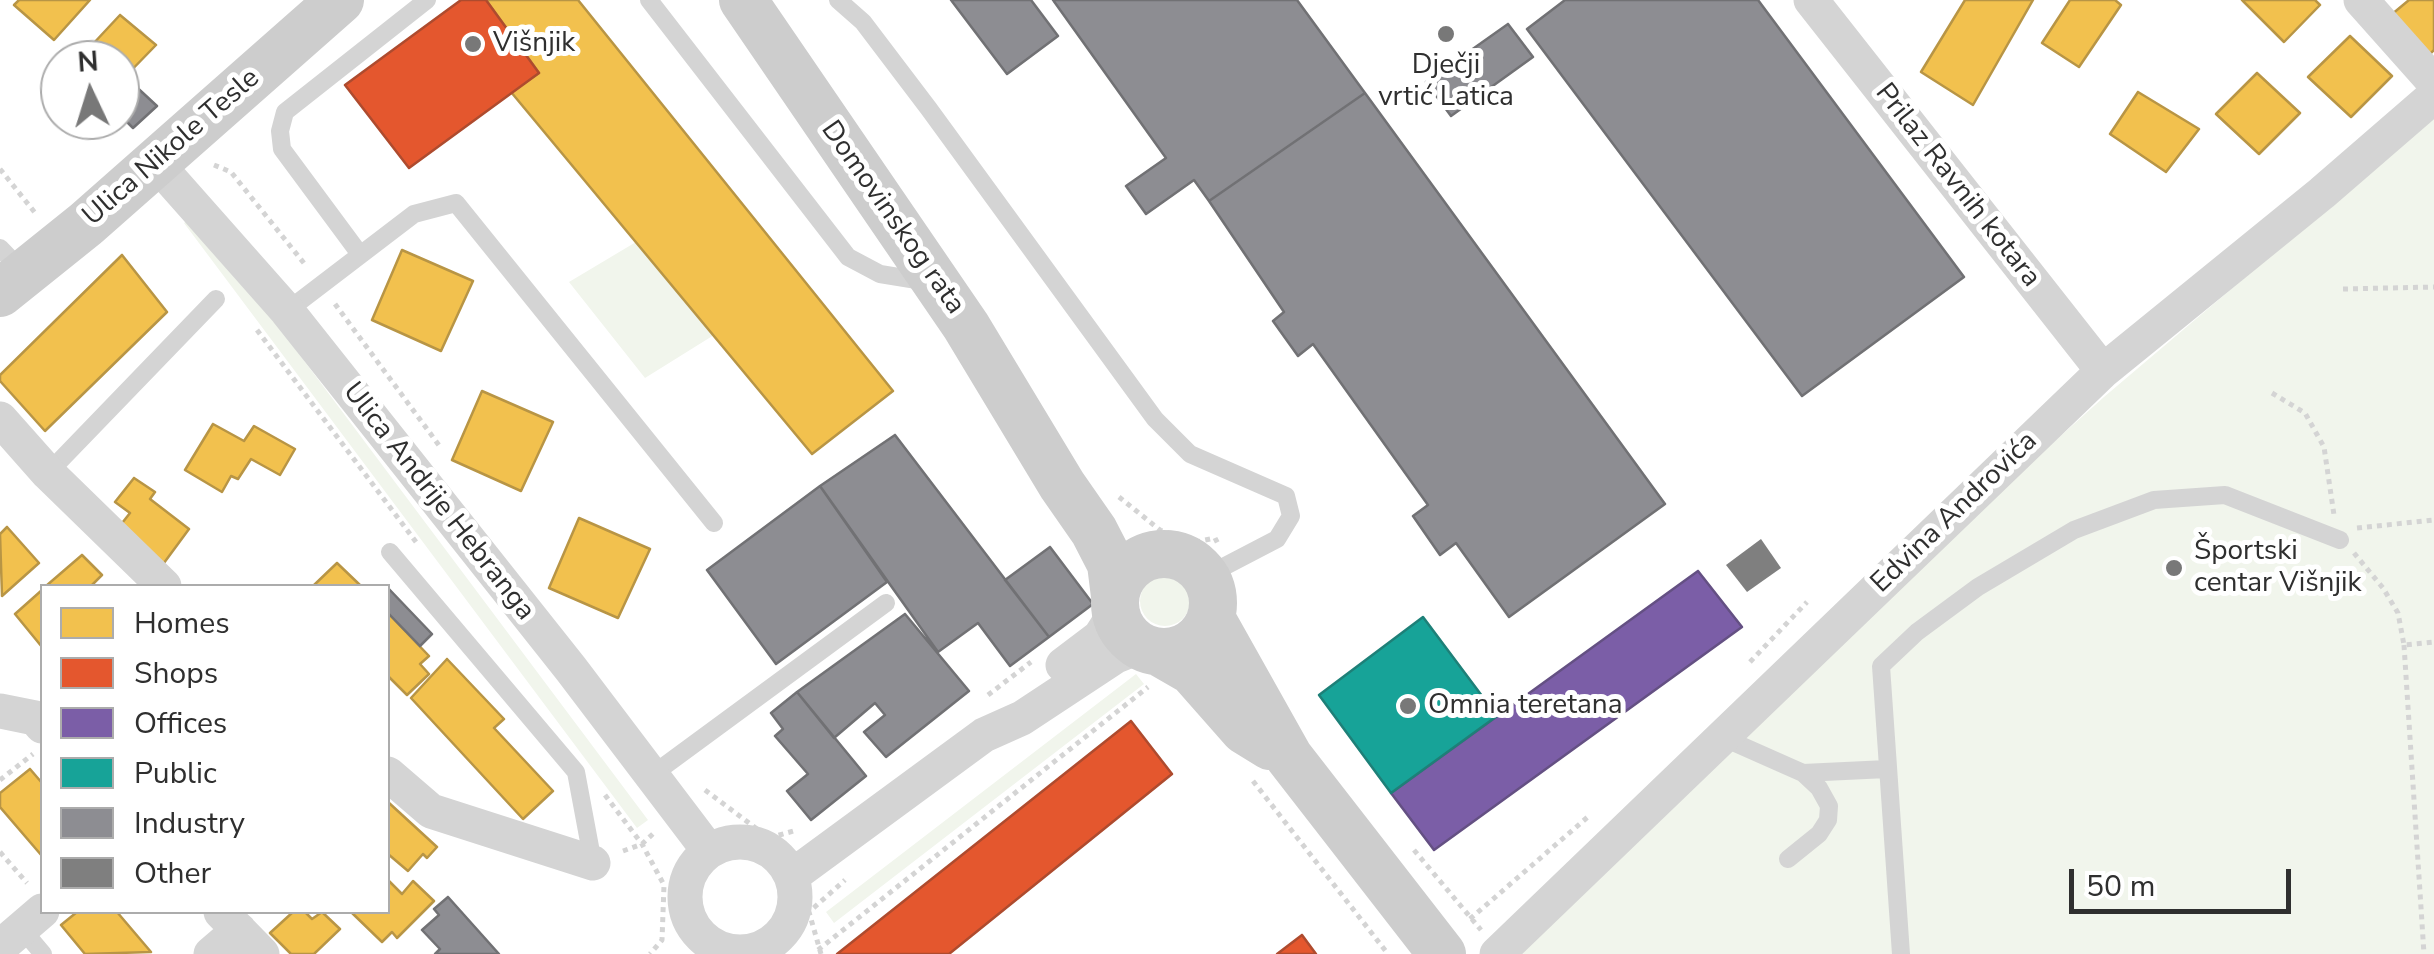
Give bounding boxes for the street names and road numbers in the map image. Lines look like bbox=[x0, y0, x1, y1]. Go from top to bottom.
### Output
street label: Ulica Nikole Tesle bbox=[77, 62, 267, 234]
street label: Prilaz Ravnih kotara bbox=[1867, 78, 2047, 294]
street label: Domovinskog rata bbox=[813, 115, 971, 321]
street label: Ulica Andrije Hebranga bbox=[335, 376, 541, 628]
street label: Edvina Androvića bbox=[1865, 425, 2045, 601]

